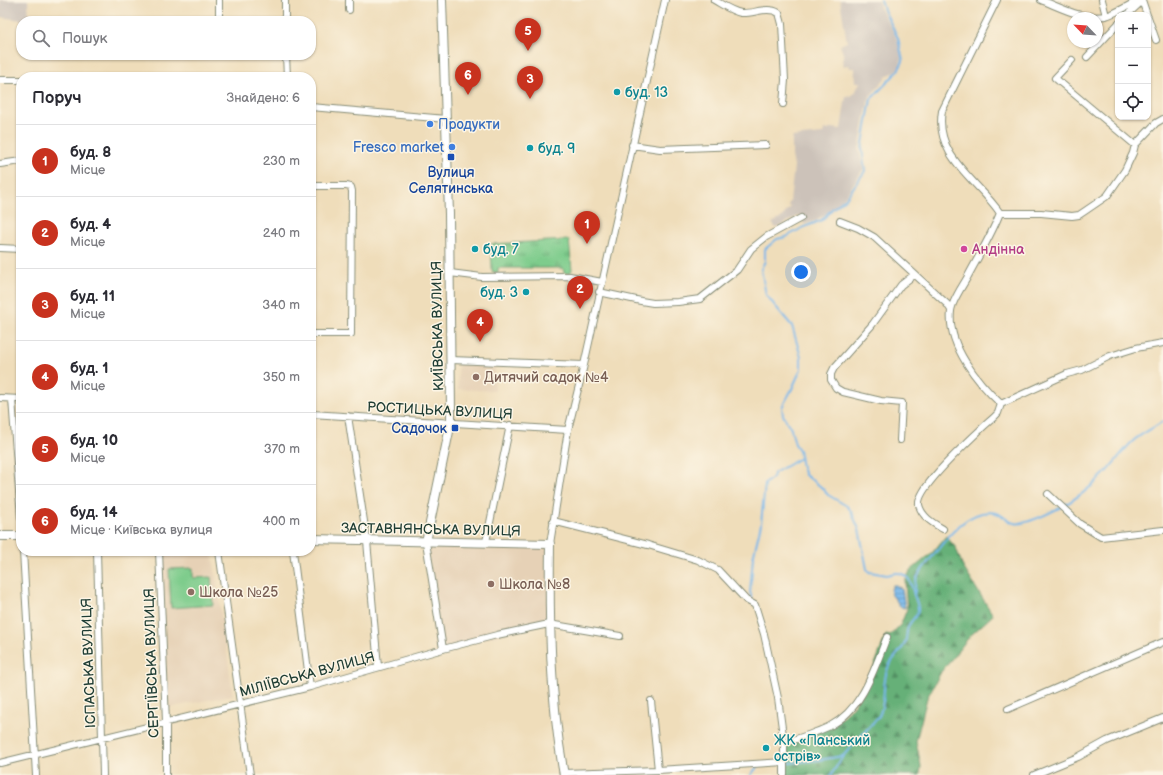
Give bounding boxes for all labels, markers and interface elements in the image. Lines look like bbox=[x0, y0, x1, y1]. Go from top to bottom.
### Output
north arrow bbox=[1067, 12, 1103, 48]
map controls bbox=[1115, 12, 1151, 120]
button: + bbox=[1115, 12, 1151, 48]
search box bbox=[16, 16, 316, 60]
pin: 5 bbox=[515, 18, 541, 51]
icon: search bbox=[30, 27, 52, 49]
text: Пошук bbox=[62, 29, 108, 48]
button: − bbox=[1115, 48, 1151, 84]
pin: 6 bbox=[455, 62, 481, 95]
pin: 3 bbox=[517, 66, 543, 99]
place label: буд. 13 bbox=[625, 84, 668, 101]
button: locate bbox=[1115, 84, 1151, 120]
marker: буд. 13 bbox=[612, 87, 622, 97]
text: Поруч bbox=[32, 88, 82, 108]
text: Знайдено: 6 bbox=[227, 90, 300, 106]
place label: Продукти bbox=[438, 116, 500, 133]
marker: Продукти bbox=[425, 119, 435, 129]
place label: Fresco market bbox=[353, 139, 445, 156]
place label: буд. 9 bbox=[538, 140, 575, 157]
marker: Fresco market bbox=[447, 142, 457, 152]
text: буд. 8 bbox=[70, 143, 111, 162]
marker: буд. 9 bbox=[525, 143, 535, 153]
marker: Вулиця Селятинська bbox=[446, 152, 456, 162]
text: 1 bbox=[42, 153, 48, 169]
text: 230 m bbox=[263, 153, 300, 169]
text: Місце bbox=[70, 162, 105, 178]
place label: Вулиця Селятинська bbox=[409, 164, 494, 197]
pin: 1 bbox=[574, 211, 600, 244]
text: буд. 4 bbox=[70, 215, 111, 234]
text: 2 bbox=[41, 225, 49, 241]
text: 240 m bbox=[263, 225, 300, 241]
text: Місце bbox=[70, 234, 105, 250]
place label: буд. 7 bbox=[483, 241, 519, 258]
place label: Андінна bbox=[971, 241, 1025, 258]
marker: буд. 7 bbox=[470, 244, 480, 254]
marker: Андінна bbox=[959, 244, 969, 254]
street label: КИЇВСЬКА ВУЛИЦЯ bbox=[428, 261, 447, 391]
your location bbox=[791, 262, 811, 282]
pin: 2 bbox=[567, 276, 593, 309]
place label: буд. 3 bbox=[480, 284, 518, 301]
text: буд. 11 bbox=[70, 287, 115, 306]
marker: буд. 3 bbox=[521, 287, 531, 297]
text: 3 bbox=[41, 297, 49, 313]
text: 340 m bbox=[262, 297, 300, 313]
text: Місце bbox=[70, 306, 105, 322]
pin: 4 bbox=[467, 309, 493, 342]
text: буд. 1 bbox=[70, 359, 109, 378]
text: 4 bbox=[41, 369, 49, 385]
text: 350 m bbox=[263, 369, 300, 385]
place label: Дитячий садок №4 bbox=[484, 369, 609, 386]
marker: Дитячий садок №4 bbox=[471, 372, 481, 382]
text: Місце bbox=[70, 378, 105, 394]
street label: РОСТИЦЬКА ВУЛИЦЯ bbox=[367, 398, 513, 423]
place label: Садочок bbox=[391, 420, 448, 437]
marker: Садочок bbox=[450, 423, 460, 433]
text: буд. 10 bbox=[70, 431, 118, 450]
text: 5 bbox=[41, 441, 49, 457]
text: 370 m bbox=[264, 441, 300, 457]
text: Місце bbox=[70, 450, 105, 466]
text: буд. 14 bbox=[70, 503, 118, 522]
text: 6 bbox=[41, 513, 49, 529]
text: 400 m bbox=[263, 513, 300, 529]
street label: ЗАСТАВНЯНСЬКА ВУЛИЦЯ bbox=[341, 519, 521, 540]
text: Місце · Київська вулиця bbox=[70, 522, 212, 538]
place label: Школа №8 bbox=[499, 576, 570, 593]
marker: Школа №8 bbox=[486, 579, 496, 589]
place label: Школа №25 bbox=[199, 584, 278, 601]
marker: Школа №25 bbox=[186, 587, 196, 597]
street label: СЕРГІЇВСЬКА ВУЛИЦЯ bbox=[140, 588, 163, 738]
street label: ІСПАСЬКА ВУЛИЦЯ bbox=[78, 598, 99, 728]
street label: МІЛІЇВСЬКА ВУЛИЦЯ bbox=[238, 648, 377, 701]
place label: ЖК «Панський острів» bbox=[774, 732, 870, 765]
marker: ЖК «Панський острів» bbox=[761, 743, 771, 753]

